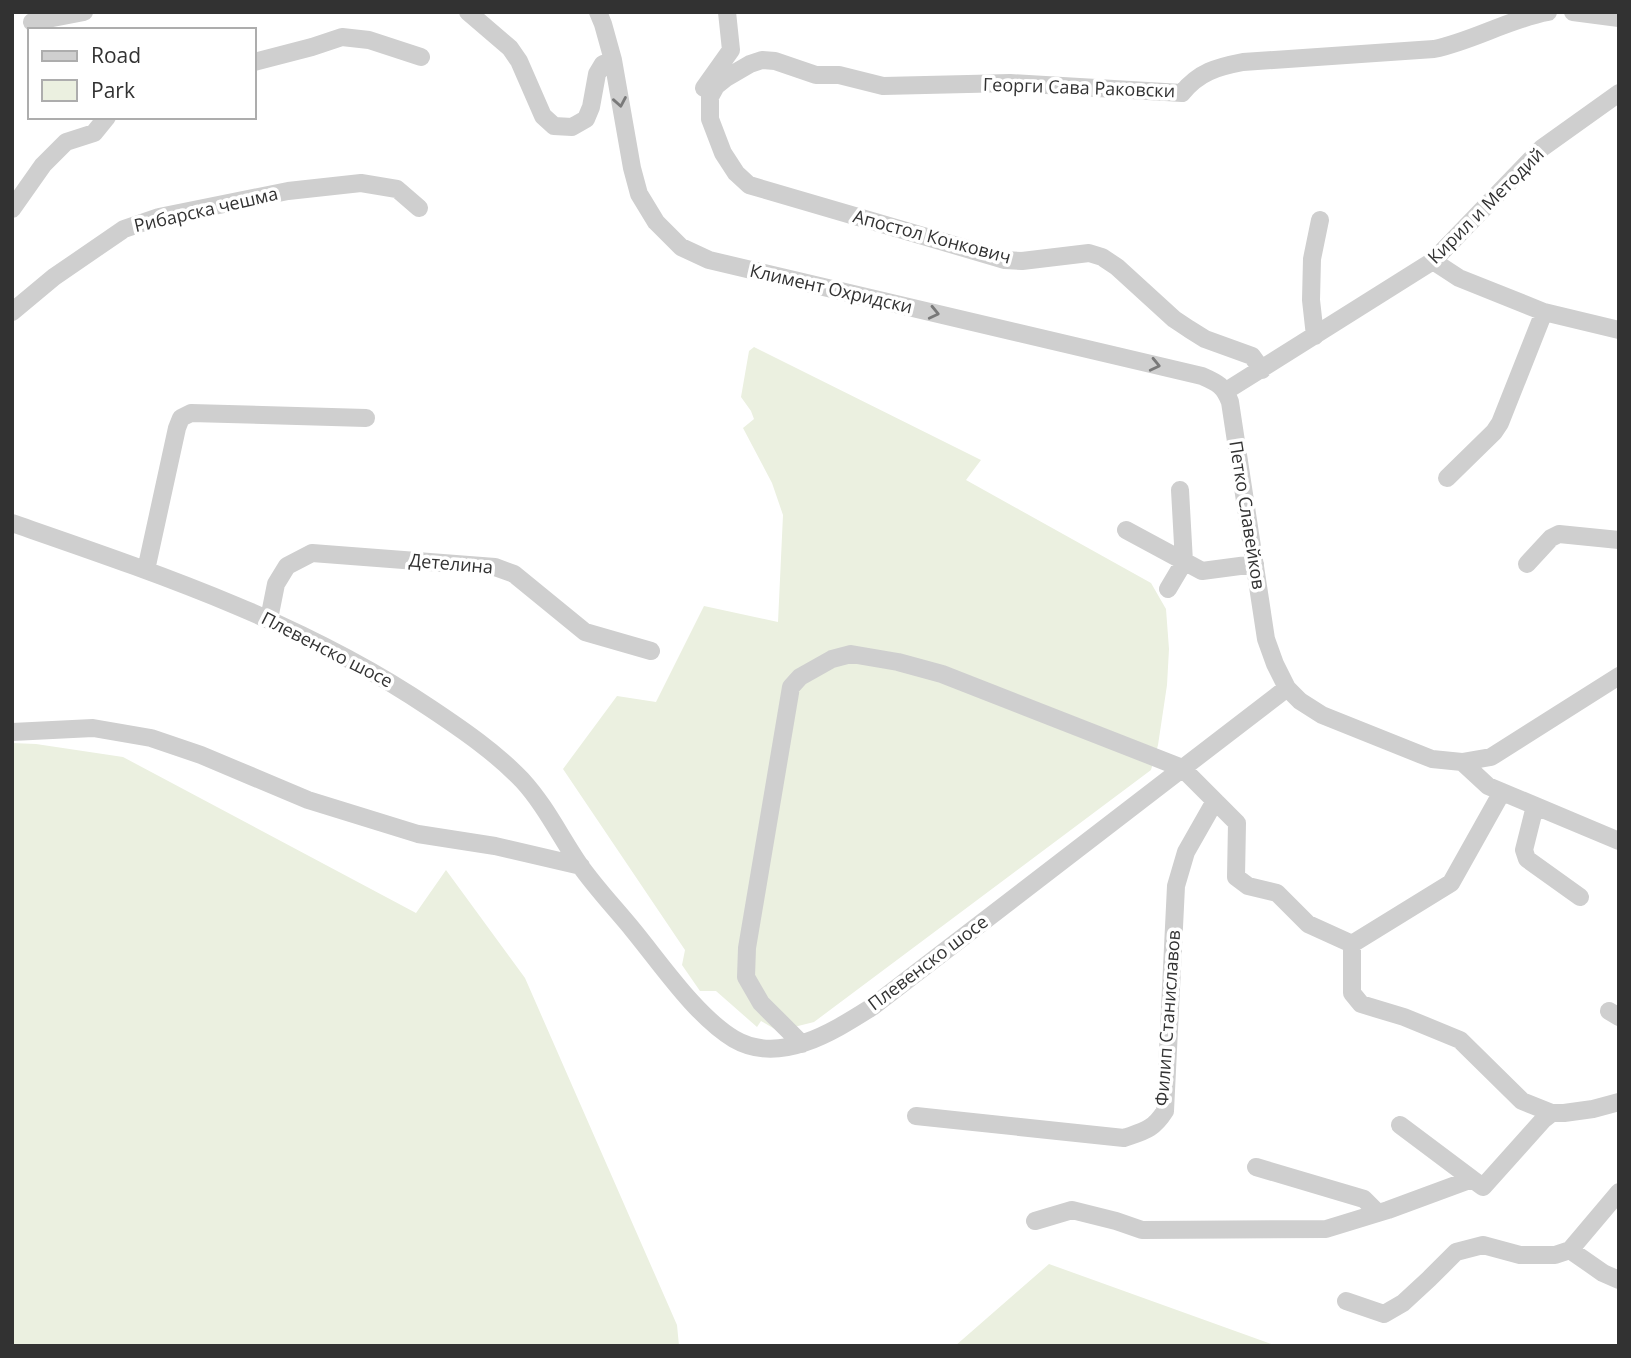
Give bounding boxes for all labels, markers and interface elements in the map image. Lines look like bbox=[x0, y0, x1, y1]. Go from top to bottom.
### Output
legend bbox=[28, 28, 256, 119]
text: Road bbox=[91, 41, 141, 69]
street label: Георги Сава Раковски bbox=[983, 72, 1175, 102]
text: Park bbox=[91, 76, 135, 104]
one-way arrow bbox=[612, 96, 627, 108]
street label: Кирил и Методий bbox=[1422, 142, 1549, 269]
street label: Рибарска чешма bbox=[132, 181, 280, 237]
street label: Апостол Конкович bbox=[851, 203, 1014, 269]
street label: Климент Охридски bbox=[748, 258, 915, 318]
one-way arrow bbox=[927, 305, 939, 319]
one-way arrow bbox=[1149, 357, 1161, 371]
street label: Петко Славейков bbox=[1224, 439, 1272, 591]
street label: Детелина bbox=[408, 547, 494, 579]
street label: Плевенско шосе bbox=[258, 606, 397, 693]
street label: Плевенско шосе bbox=[863, 909, 992, 1015]
street label: Филип Станиславов bbox=[1149, 929, 1185, 1107]

